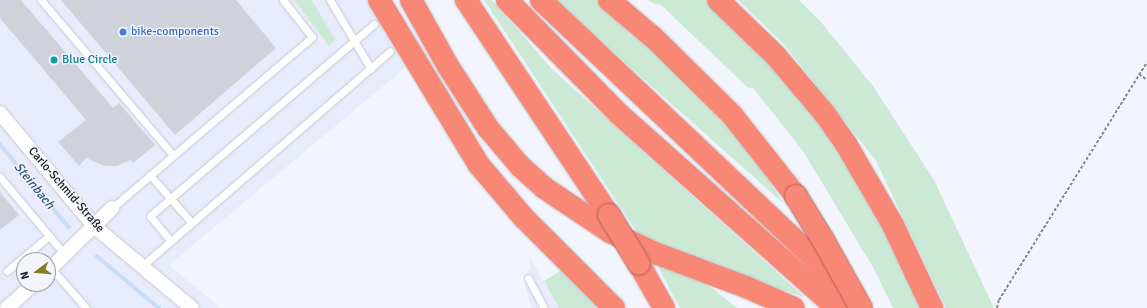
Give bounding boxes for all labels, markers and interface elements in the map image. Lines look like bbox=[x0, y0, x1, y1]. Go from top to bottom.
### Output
place label: bike-components bbox=[131, 25, 219, 39]
marker: bike-components bbox=[118, 27, 128, 37]
place label: Blue Circle bbox=[62, 53, 118, 67]
marker: Blue Circle bbox=[49, 55, 59, 65]
street label: Carlo-Schmid-Straße bbox=[25, 144, 107, 236]
water label: Steinbach bbox=[11, 160, 57, 212]
north arrow bbox=[16, 252, 56, 292]
text: N bbox=[18, 270, 32, 281]

